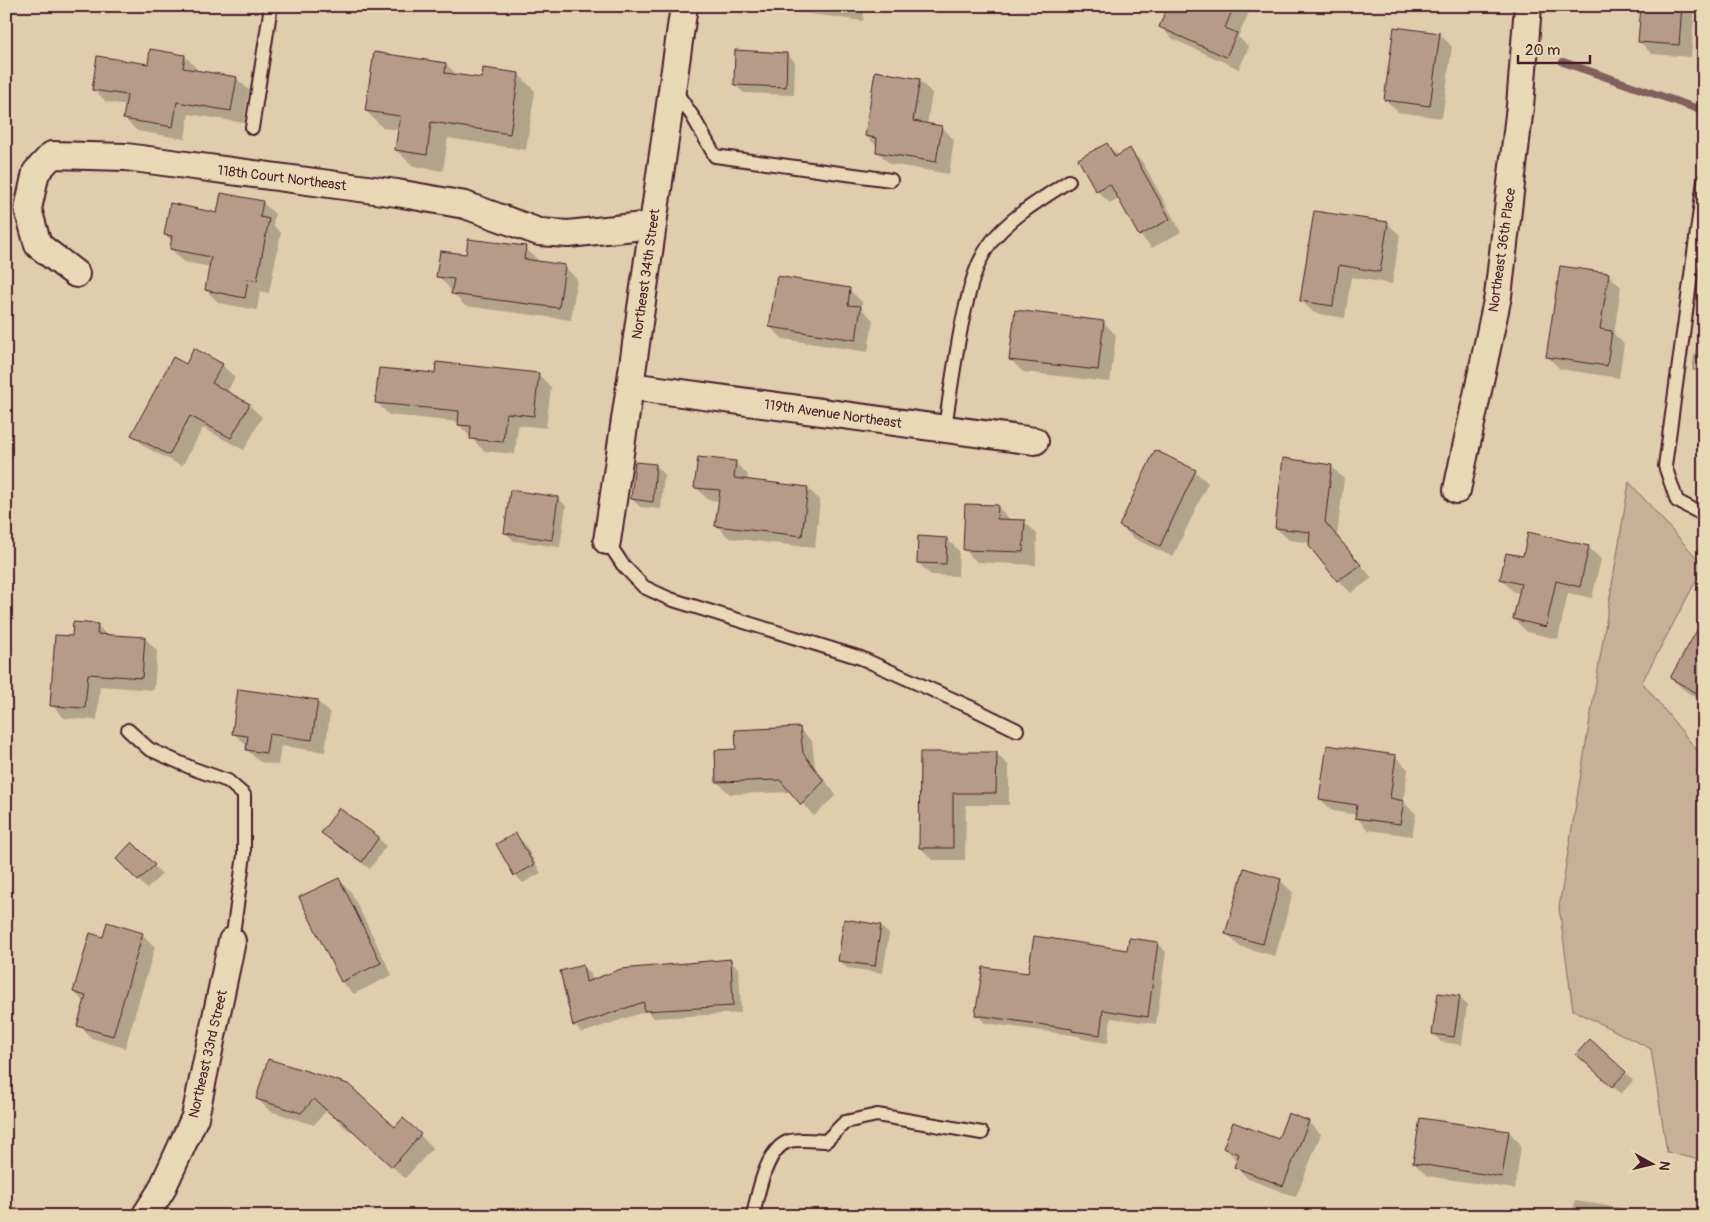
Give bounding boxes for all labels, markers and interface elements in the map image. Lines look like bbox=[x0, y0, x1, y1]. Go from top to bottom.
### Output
scale bar bbox=[1518, 32, 1590, 64]
text: 20 m bbox=[1525, 41, 1560, 60]
street label: 118th Court Northeast bbox=[217, 162, 348, 194]
street label: Northeast 36th Place bbox=[1485, 187, 1519, 313]
street label: Northeast 34th Street bbox=[628, 207, 664, 340]
street label: 119th Avenue Northeast bbox=[763, 396, 903, 432]
street label: Northeast 33rd Street bbox=[185, 988, 231, 1120]
north arrow bbox=[1628, 1140, 1678, 1190]
text: N bbox=[1655, 1160, 1673, 1172]

